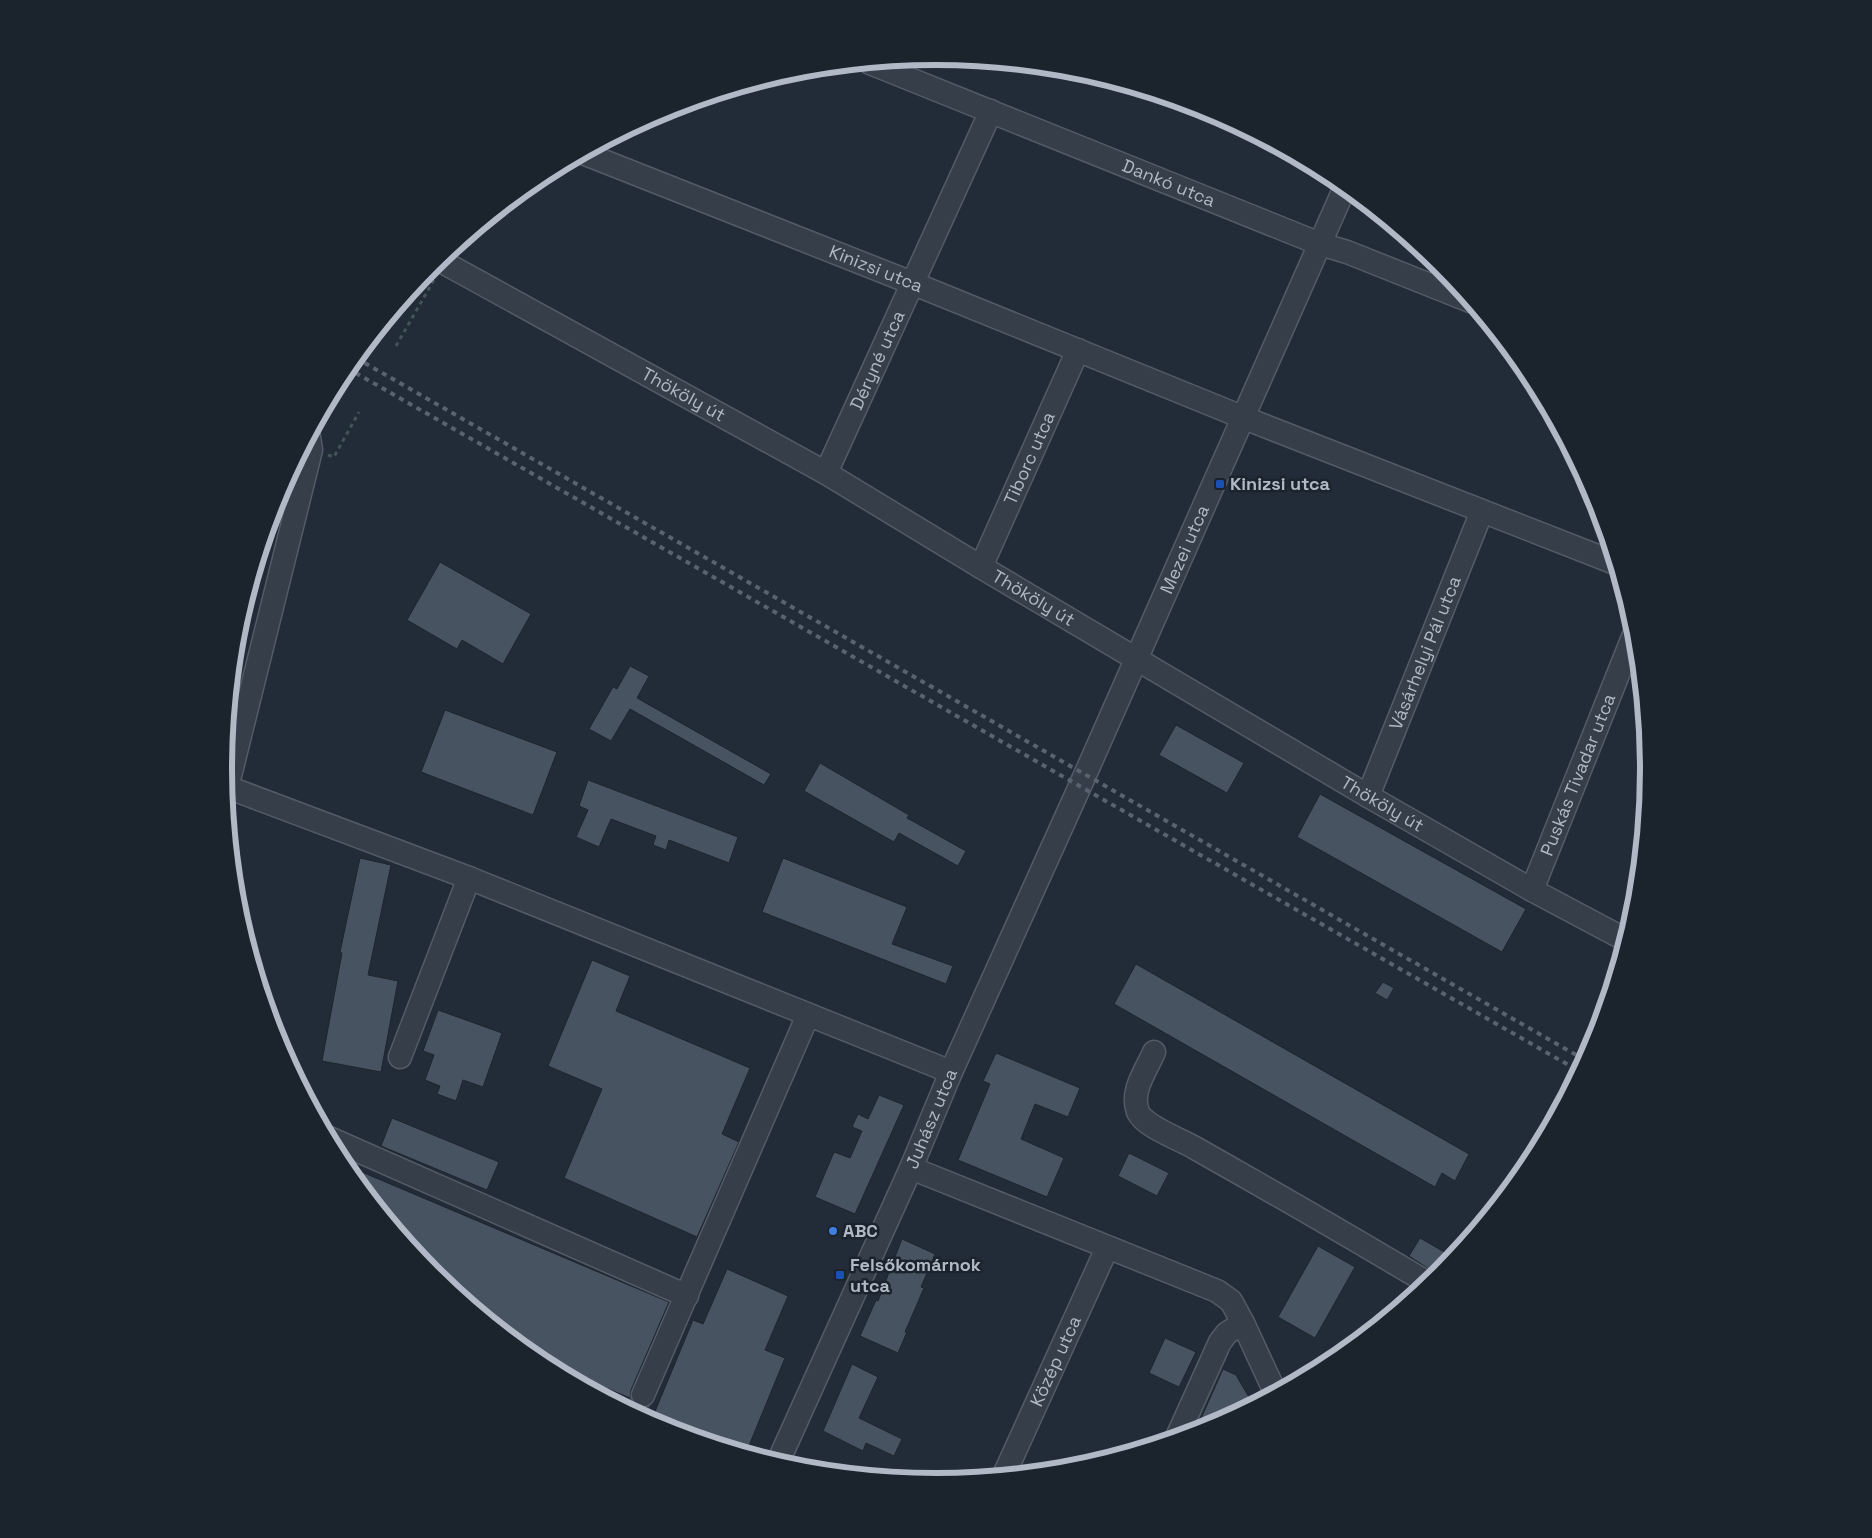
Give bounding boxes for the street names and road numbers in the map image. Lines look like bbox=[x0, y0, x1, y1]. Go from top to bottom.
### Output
street label: Dankó utca bbox=[1119, 154, 1219, 212]
street label: Kinizsi utca bbox=[826, 239, 926, 297]
street label: Déryné utca bbox=[844, 307, 910, 413]
street label: Thököly út bbox=[638, 362, 730, 426]
street label: Tiborc utca bbox=[998, 408, 1060, 508]
street label: Mezei utca bbox=[1155, 501, 1214, 597]
street label: Thököly út bbox=[988, 564, 1079, 631]
street label: Vásárhelyi Pál utca bbox=[1384, 573, 1466, 733]
street label: Puskás Tivadar utca bbox=[1535, 690, 1620, 859]
street label: Thököly út bbox=[1337, 770, 1428, 837]
street label: Juhász utca bbox=[900, 1065, 962, 1172]
street label: Közép utca bbox=[1025, 1312, 1086, 1410]

